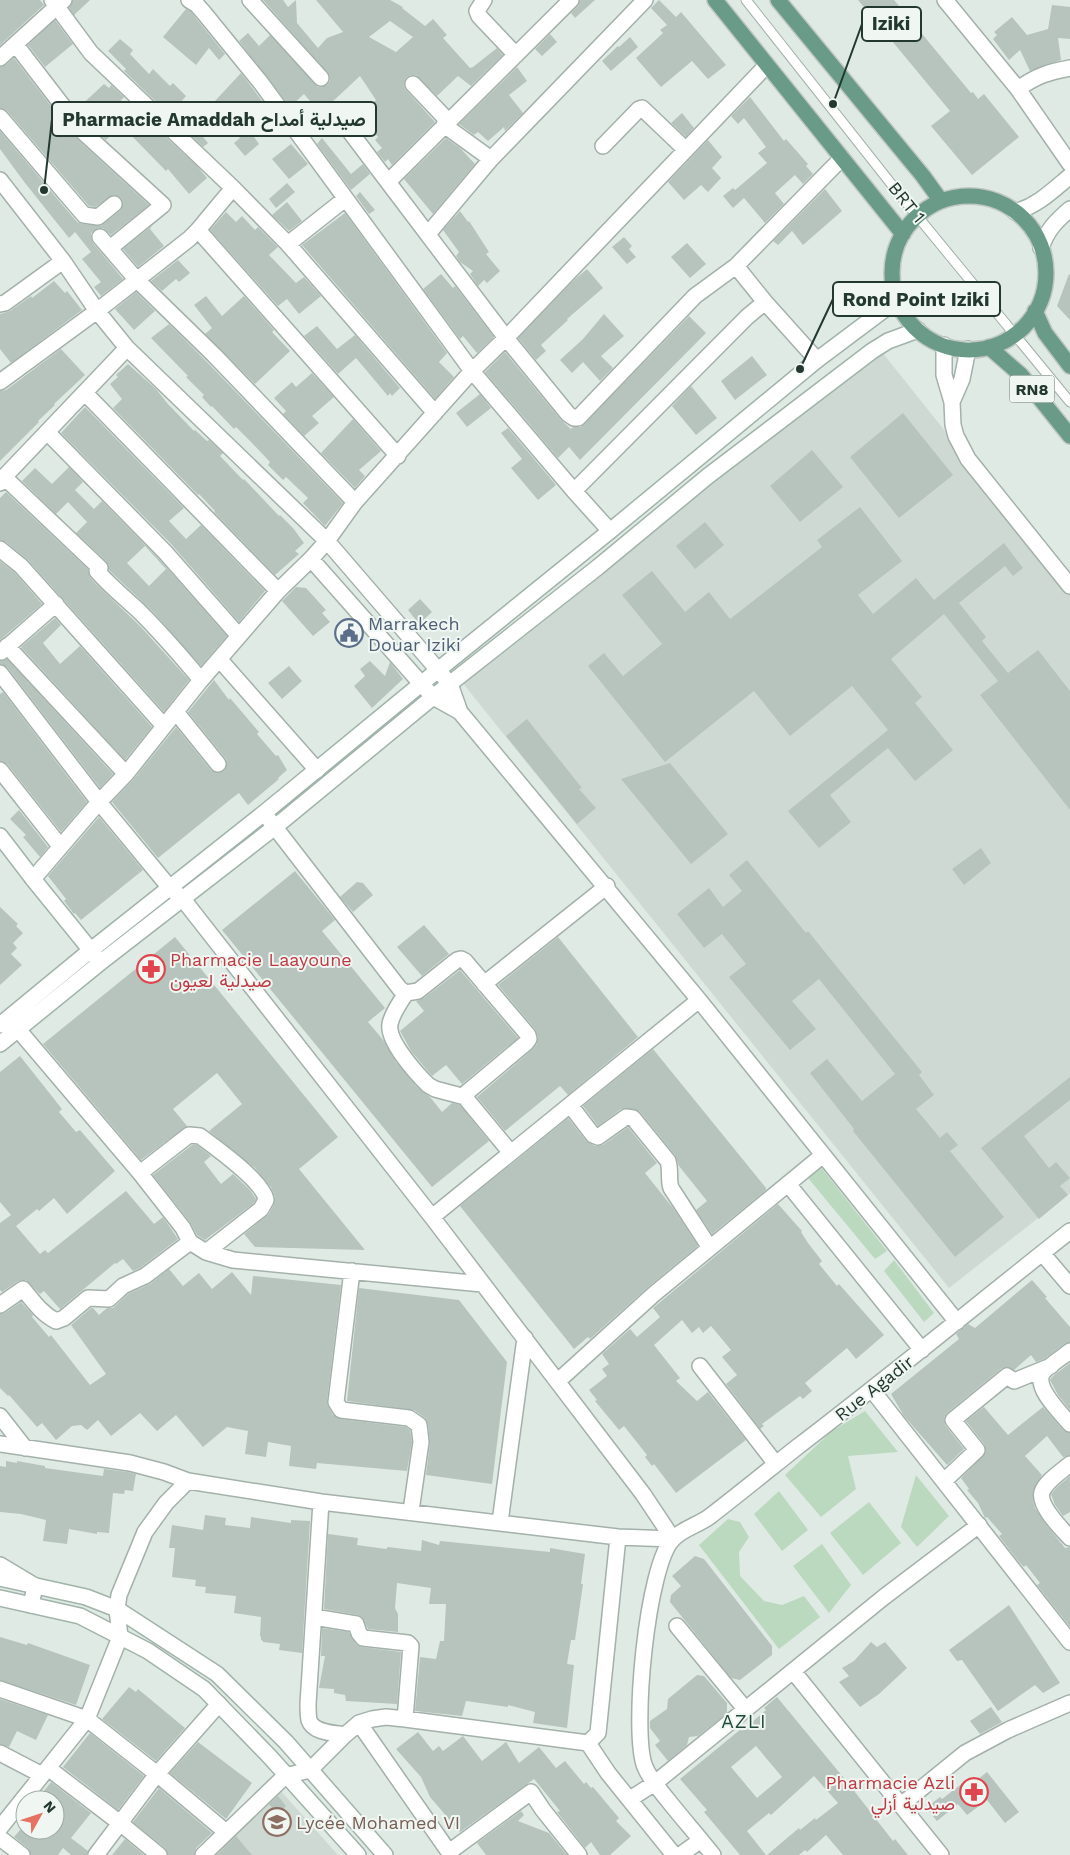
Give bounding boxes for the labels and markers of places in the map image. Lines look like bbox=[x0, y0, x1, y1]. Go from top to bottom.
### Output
callout: Iziki bbox=[862, 7, 921, 41]
callout: Pharmacie Amaddah صيدلية أمداح bbox=[52, 102, 376, 136]
callout: Rond Point Iziki bbox=[833, 282, 1000, 316]
place label: Marrakech Douar Iziki bbox=[368, 613, 461, 655]
public building icon: Marrakech Douar Iziki bbox=[334, 618, 364, 648]
place label: Pharmacie Laayoune صيدلية لعيون bbox=[170, 949, 352, 992]
pharmacy icon: Pharmacie Laayoune صيدلية لعيون bbox=[136, 954, 166, 984]
place label: Pharmacie Azli صيدلية أزلي bbox=[826, 1772, 955, 1819]
pharmacy icon: Pharmacie Azli صيدلية أزلي bbox=[959, 1777, 989, 1807]
school or university icon: Lycée Mohamed VI bbox=[262, 1807, 292, 1837]
place label: Lycée Mohamed VI bbox=[296, 1812, 460, 1833]

